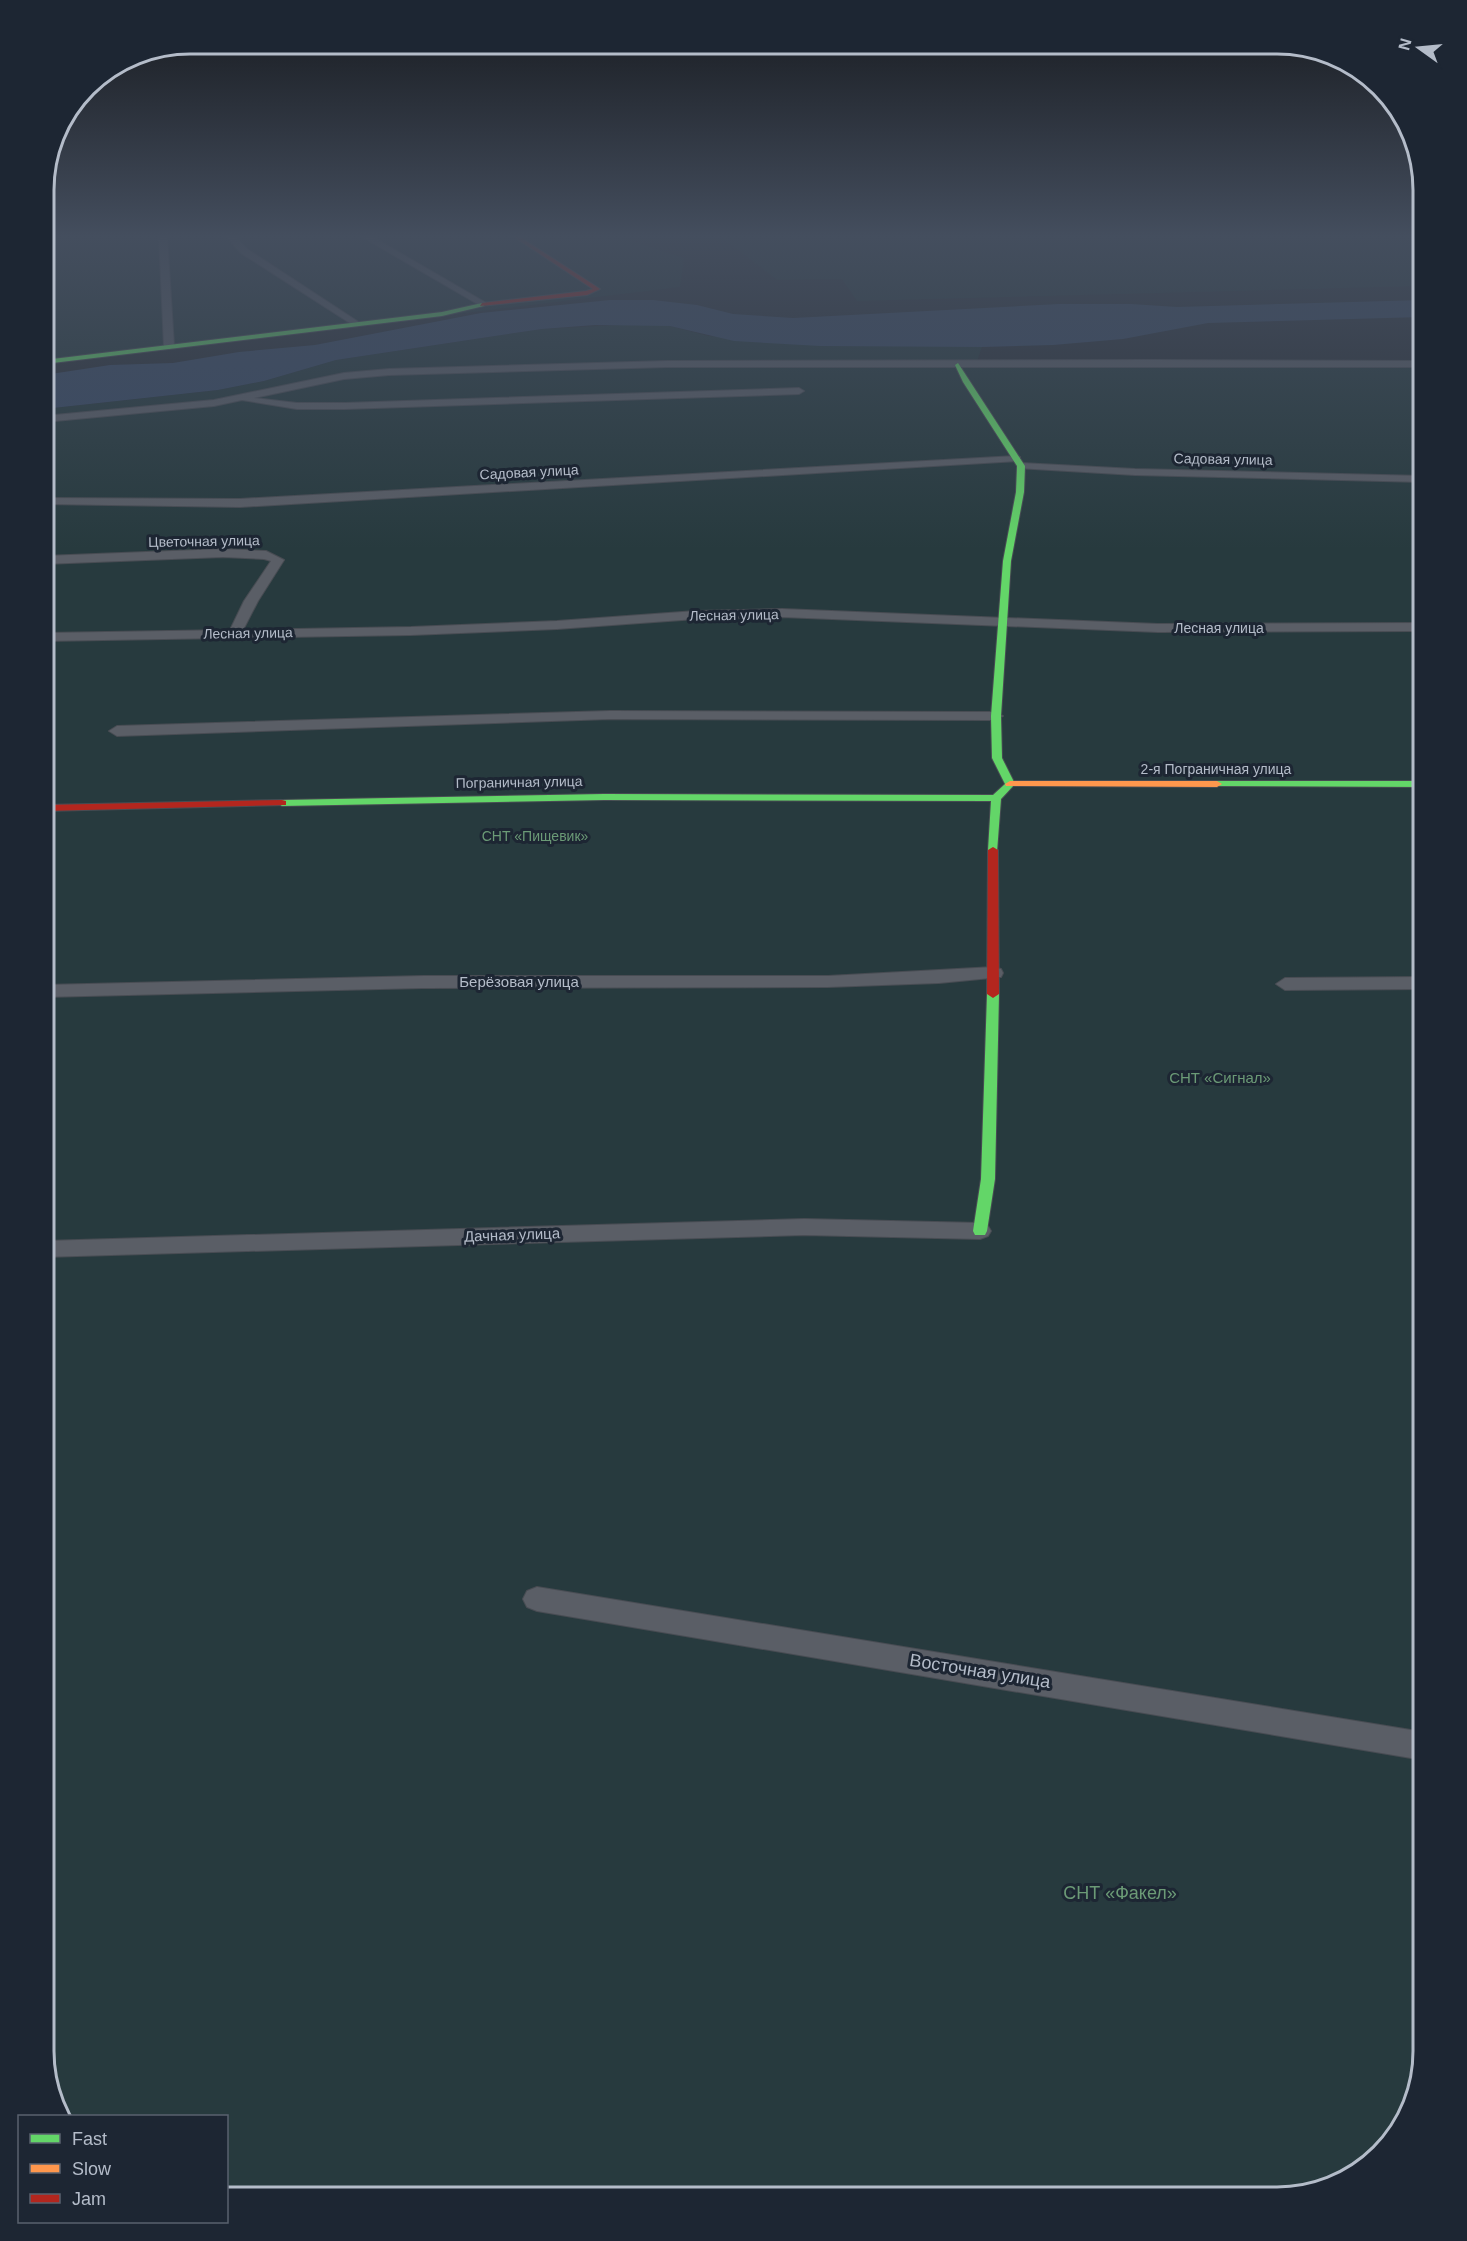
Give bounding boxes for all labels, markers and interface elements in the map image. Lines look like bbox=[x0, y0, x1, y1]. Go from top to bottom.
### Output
north arrow bbox=[1389, 18, 1449, 78]
text: N bbox=[1395, 36, 1415, 52]
street label: Садовая улица bbox=[1173, 450, 1273, 468]
street label: Садовая улица bbox=[479, 461, 579, 483]
street label: Цветочная улица bbox=[148, 532, 260, 550]
street label: Лесная улица bbox=[689, 606, 779, 624]
street label: Лесная улица bbox=[1174, 620, 1264, 636]
street label: Лесная улица bbox=[203, 624, 293, 642]
street label: 2-я Пограничная улица bbox=[1141, 761, 1292, 777]
street label: Пограничная улица bbox=[455, 773, 583, 791]
park label: СНТ «Пищевик» bbox=[482, 828, 589, 844]
street label: Берёзовая улица bbox=[459, 973, 579, 990]
park label: СНТ «Сигнал» bbox=[1169, 1069, 1271, 1086]
street label: Дачная улица bbox=[464, 1224, 561, 1245]
street label: Восточная улица bbox=[908, 1650, 1053, 1692]
park label: СНТ «Факел» bbox=[1063, 1883, 1177, 1903]
legend bbox=[18, 2115, 228, 2223]
text: Fast bbox=[72, 2129, 107, 2149]
text: Slow bbox=[72, 2159, 112, 2179]
text: Jam bbox=[72, 2189, 106, 2209]

